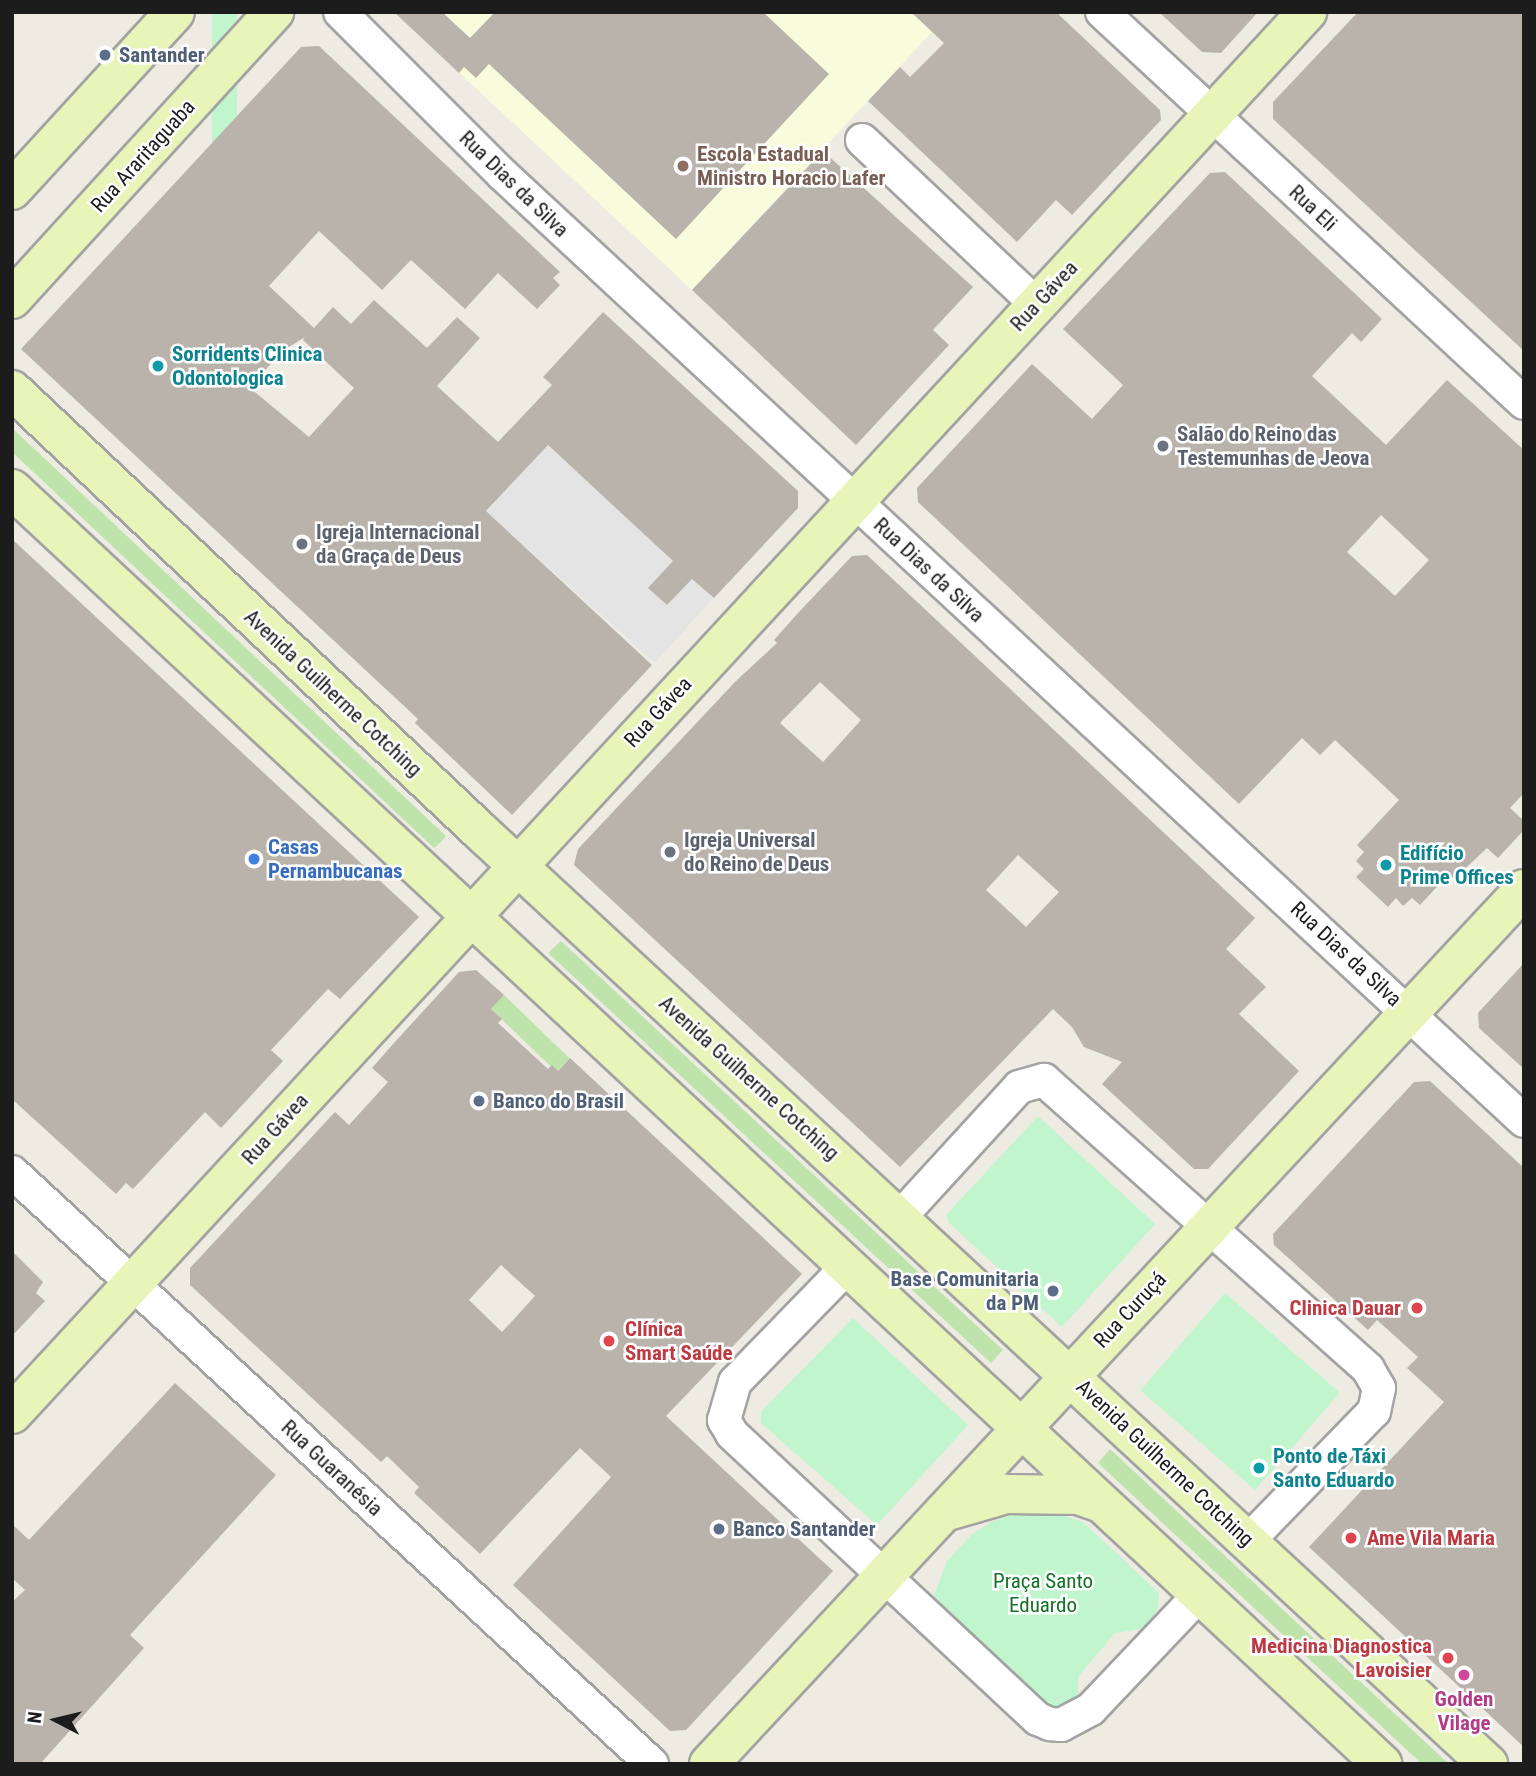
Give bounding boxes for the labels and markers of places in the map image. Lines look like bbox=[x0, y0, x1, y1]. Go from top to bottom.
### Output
place label: Santander bbox=[119, 42, 205, 68]
marker: Santander bbox=[97, 47, 113, 63]
place label: Escola Estadual Ministro Horacio Lafer bbox=[697, 141, 885, 191]
marker: Escola Estadual Ministro Horacio Lafer bbox=[675, 158, 691, 174]
place label: Sorridents Clinica Odontologica bbox=[172, 341, 322, 391]
marker: Sorridents Clinica Odontologica bbox=[150, 358, 166, 374]
place label: Salão do Reino das Testemunhas de Jeova bbox=[1177, 421, 1369, 471]
marker: Salão do Reino das Testemunhas de Jeova bbox=[1155, 438, 1171, 454]
place label: Igreja Internacional da Graça de Deus bbox=[316, 519, 480, 569]
marker: Igreja Internacional da Graça de Deus bbox=[294, 536, 310, 552]
place label: Igreja Universal do Reino de Deus bbox=[684, 827, 829, 877]
place label: Casas Pernambucanas bbox=[268, 834, 403, 884]
place label: Edifício Prime Offices bbox=[1400, 840, 1514, 890]
marker: Igreja Universal do Reino de Deus bbox=[662, 844, 678, 860]
marker: Casas Pernambucanas bbox=[246, 851, 262, 867]
marker: Edifício Prime Offices bbox=[1378, 857, 1394, 873]
place label: Banco do Brasil bbox=[493, 1088, 624, 1114]
marker: Banco do Brasil bbox=[471, 1093, 487, 1109]
place label: Base Comunitaria da PM bbox=[890, 1266, 1039, 1316]
marker: Base Comunitaria da PM bbox=[1045, 1283, 1061, 1299]
place label: Clinica Dauar bbox=[1289, 1295, 1401, 1321]
marker: Clinica Dauar bbox=[1407, 1298, 1427, 1318]
place label: Clínica Smart Saúde bbox=[625, 1316, 733, 1366]
marker: Clínica Smart Saúde bbox=[599, 1331, 619, 1351]
place label: Ponto de Táxi Santo Eduardo bbox=[1273, 1443, 1394, 1493]
marker: Ponto de Táxi Santo Eduardo bbox=[1251, 1460, 1267, 1476]
place label: Banco Santander bbox=[733, 1516, 876, 1542]
marker: Banco Santander bbox=[711, 1521, 727, 1537]
place label: Ame Vila Maria bbox=[1367, 1525, 1495, 1551]
marker: Ame Vila Maria bbox=[1341, 1528, 1361, 1548]
place label: Medicina Diagnostica Lavoisier bbox=[1251, 1633, 1432, 1683]
marker: Medicina Diagnostica Lavoisier bbox=[1438, 1648, 1458, 1668]
marker: Golden Vilage bbox=[1456, 1667, 1472, 1683]
place label: Golden Vilage bbox=[1435, 1686, 1493, 1736]

